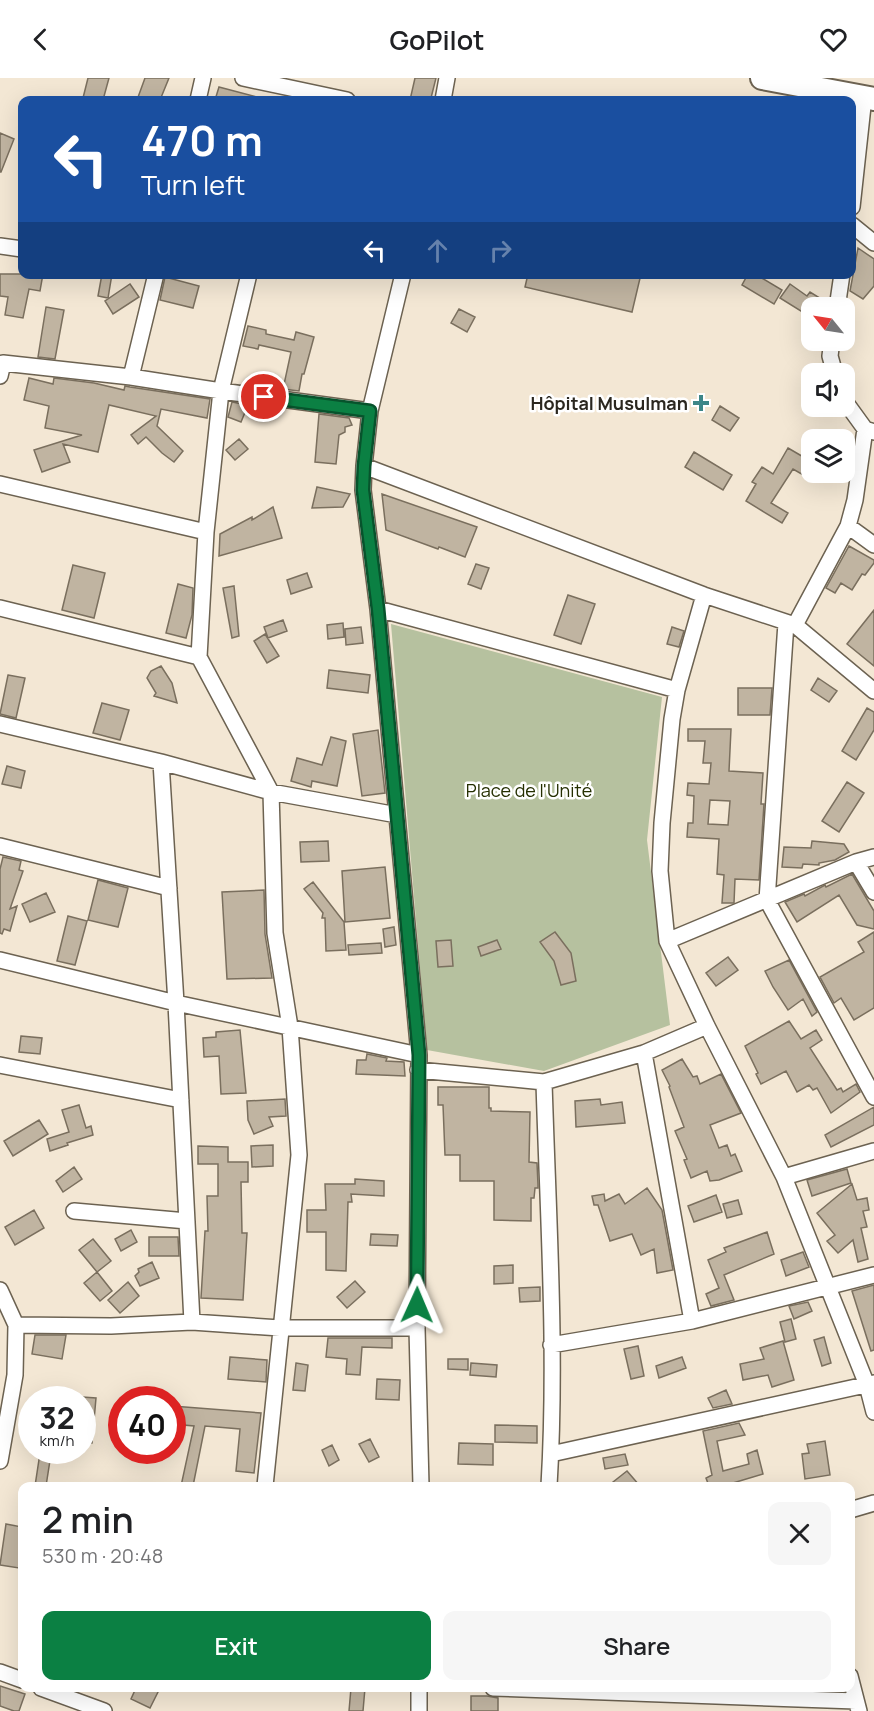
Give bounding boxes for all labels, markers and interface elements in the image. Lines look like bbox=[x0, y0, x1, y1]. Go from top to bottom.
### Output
text: GoPilot bbox=[389, 21, 485, 58]
icon: back bbox=[24, 23, 57, 56]
icon: heart bbox=[817, 23, 850, 56]
text: 470 m bbox=[141, 111, 263, 169]
icon: left bbox=[42, 120, 120, 198]
text: Turn left bbox=[141, 166, 245, 203]
icon: left bbox=[358, 234, 391, 267]
icon: ahead bbox=[421, 234, 454, 267]
icon: right bbox=[484, 234, 517, 267]
north arrow bbox=[801, 297, 855, 351]
map controls bbox=[801, 297, 855, 483]
button: sound bbox=[801, 363, 855, 417]
pin bbox=[238, 371, 289, 422]
icon: arrive bbox=[247, 380, 280, 413]
place label: Hôpital Musulman bbox=[530, 391, 688, 415]
marker: Hôpital Musulman bbox=[692, 394, 710, 412]
button: layers bbox=[801, 429, 855, 483]
park label: Place de l'Unité bbox=[466, 778, 592, 802]
position arrow bbox=[385, 1273, 449, 1337]
speed limit sign: 40 bbox=[108, 1386, 186, 1464]
text: 32 bbox=[39, 1397, 75, 1438]
text: km/h bbox=[40, 1430, 74, 1451]
text: 2 min bbox=[42, 1495, 134, 1544]
button: close bbox=[768, 1502, 831, 1565]
text: 530 m · 20:48 bbox=[42, 1542, 163, 1569]
button: Exit bbox=[42, 1611, 431, 1680]
button: Share bbox=[443, 1611, 831, 1680]

